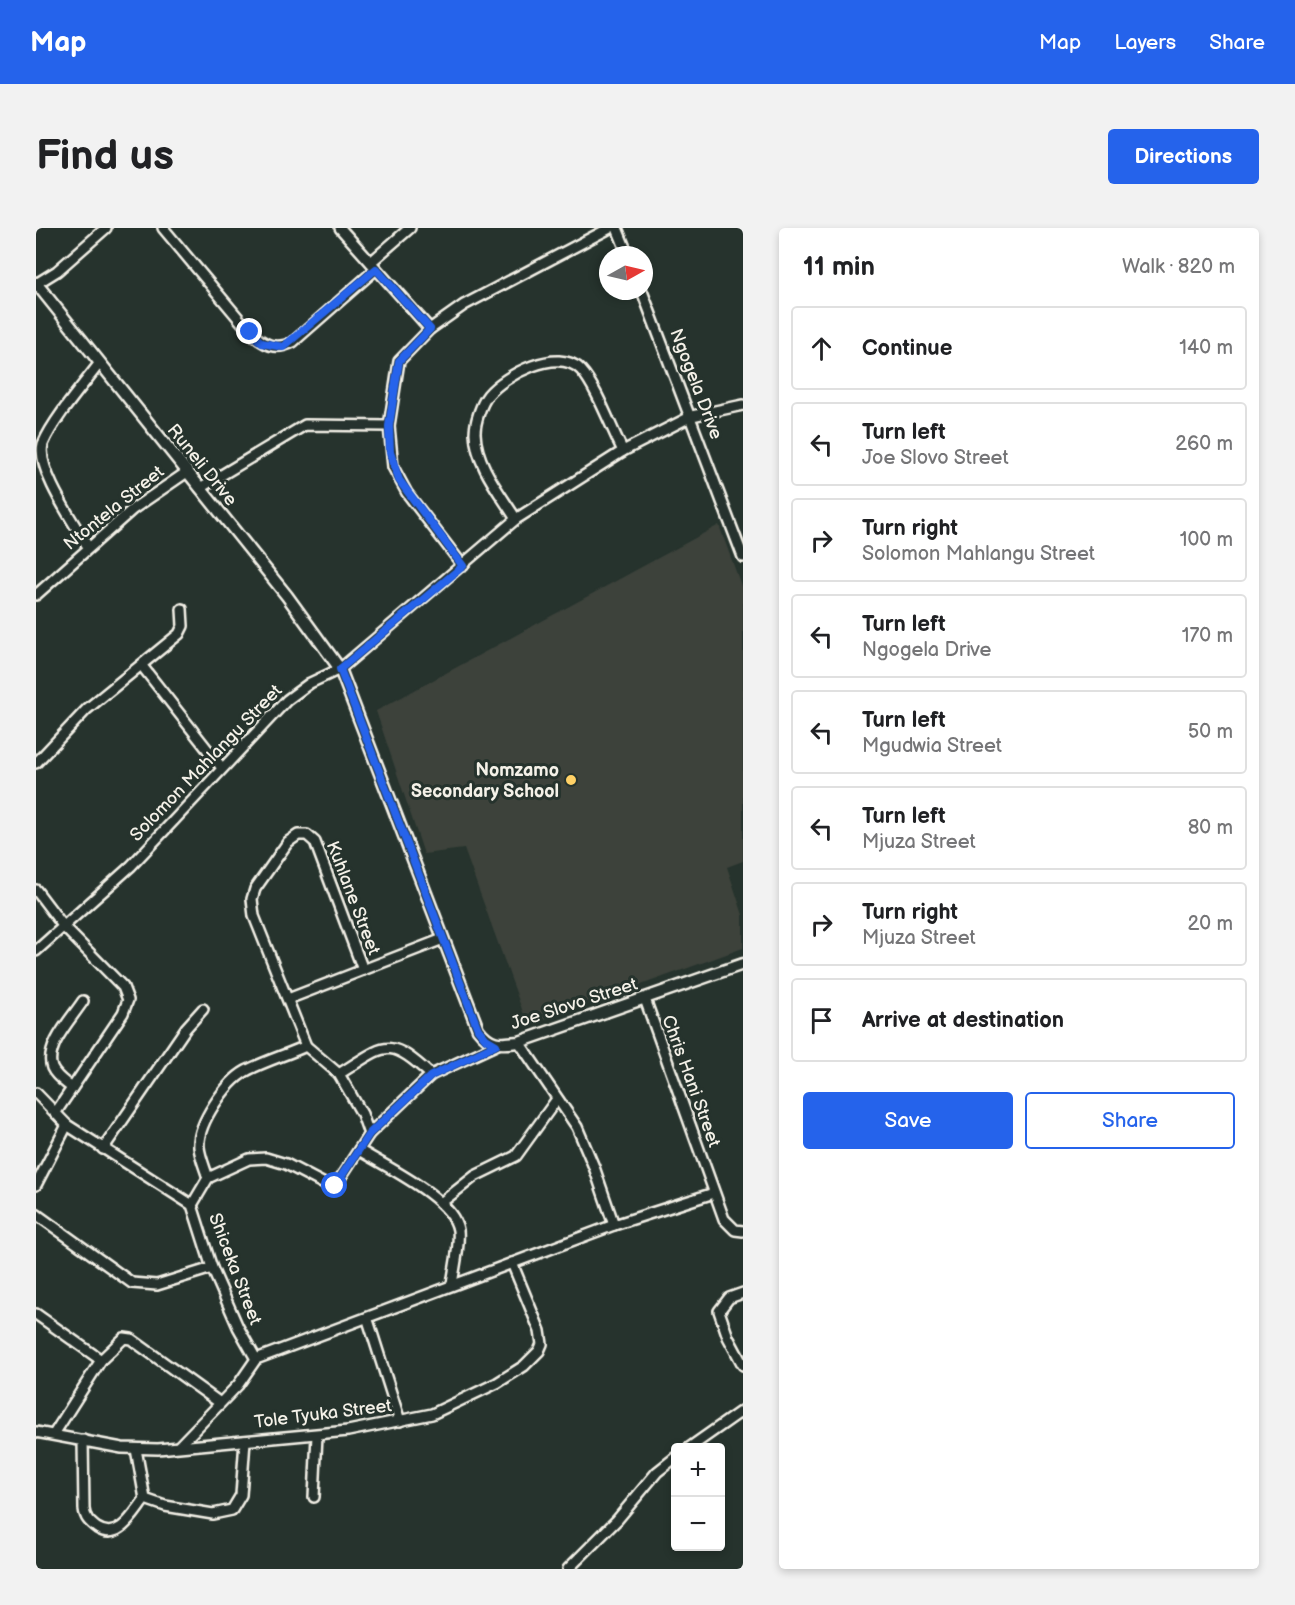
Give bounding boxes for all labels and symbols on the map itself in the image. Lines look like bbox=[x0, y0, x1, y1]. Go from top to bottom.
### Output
north arrow bbox=[599, 246, 653, 300]
route end bbox=[236, 318, 262, 344]
street label: Ngogela Drive bbox=[665, 326, 727, 442]
street label: Runeli Drive bbox=[163, 420, 242, 510]
street label: Ntontela Street bbox=[60, 461, 169, 555]
street label: Solomon Mahlangu Street bbox=[126, 680, 287, 846]
place label: Nomzamo Secondary School bbox=[411, 760, 559, 802]
marker: Nomzamo Secondary School bbox=[564, 773, 578, 787]
street label: Kuhlane Street bbox=[322, 838, 384, 958]
street label: Joe Slovo Street bbox=[508, 973, 640, 1034]
street label: Chris Hani Street bbox=[657, 1012, 725, 1150]
route start bbox=[321, 1172, 347, 1198]
street label: Shiceka Street bbox=[204, 1210, 266, 1328]
street label: Tole Tyuka Street bbox=[253, 1395, 393, 1433]

